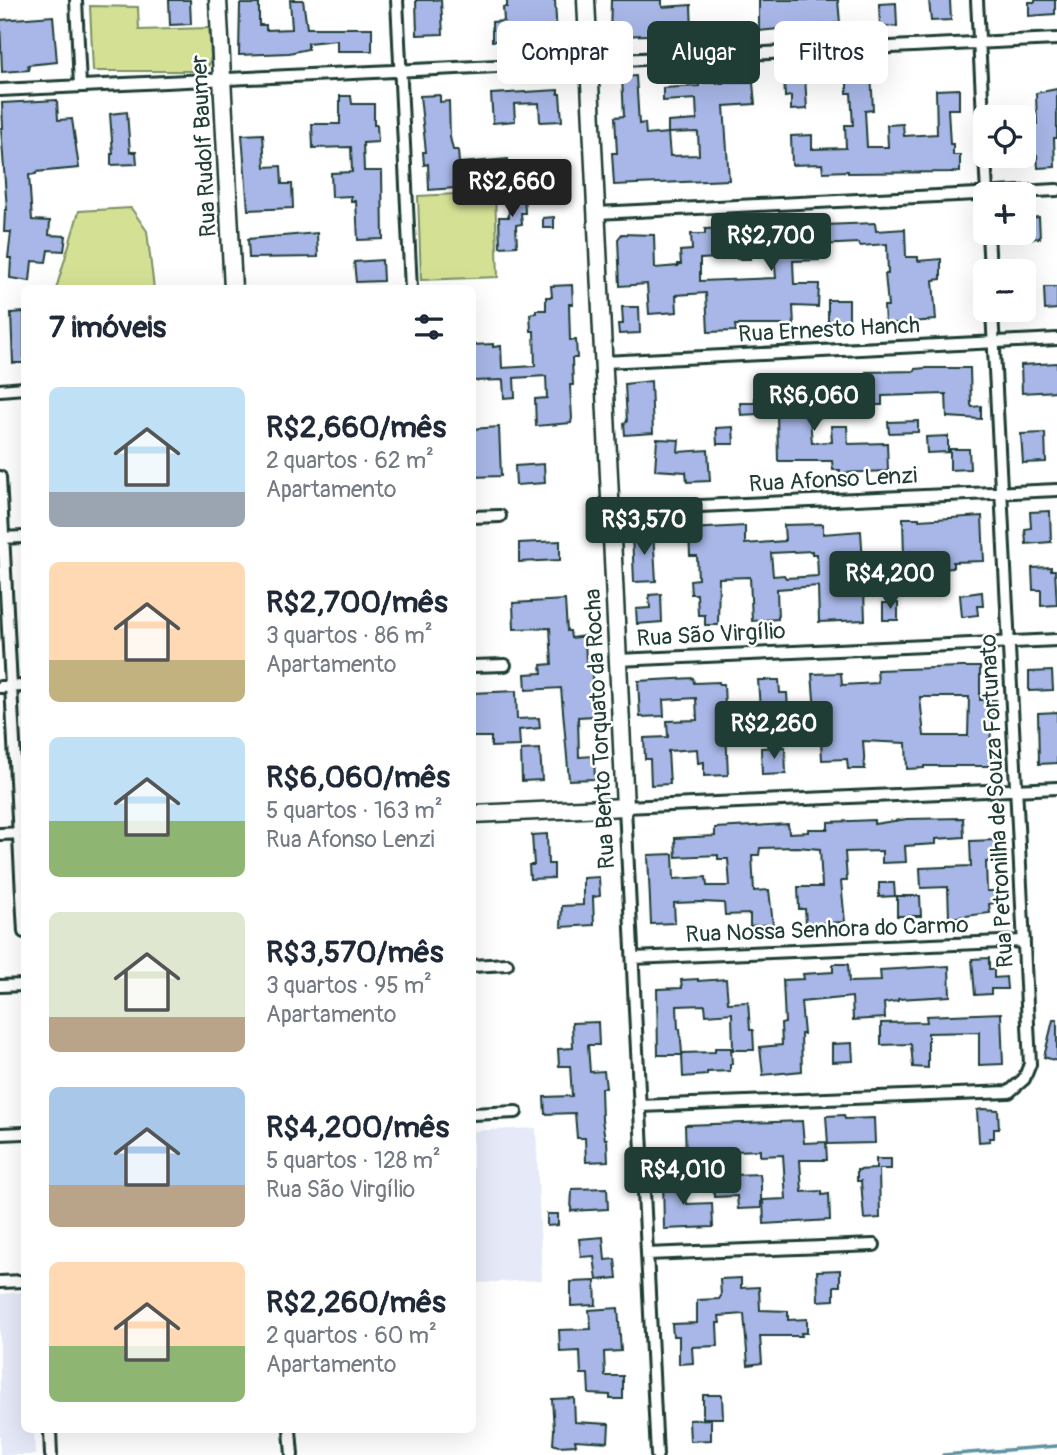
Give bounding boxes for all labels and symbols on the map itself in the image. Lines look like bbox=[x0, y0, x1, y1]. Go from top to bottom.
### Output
street label: Rua Rudolf Baumer bbox=[184, 54, 223, 238]
pin: R$2,660 bbox=[447, 160, 577, 219]
pin: R$2,700 bbox=[706, 214, 836, 273]
street label: Rua Ernesto Hanch bbox=[737, 310, 921, 349]
pin: R$6,060 bbox=[749, 374, 879, 433]
street label: Rua Afonso Lenzi bbox=[748, 461, 918, 498]
pin: R$3,570 bbox=[579, 498, 709, 557]
pin: R$4,200 bbox=[825, 552, 955, 611]
street label: Rua Bento Torquato da Rocha bbox=[578, 588, 621, 870]
street label: Rua São Virgílio bbox=[636, 616, 786, 653]
street label: Rua Petronilha de Souza Fortunato bbox=[973, 633, 1020, 969]
pin: R$2,260 bbox=[709, 702, 839, 761]
street label: Rua Nossa Senhora do Carmo bbox=[685, 910, 969, 949]
pin: R$4,010 bbox=[618, 1148, 748, 1207]

